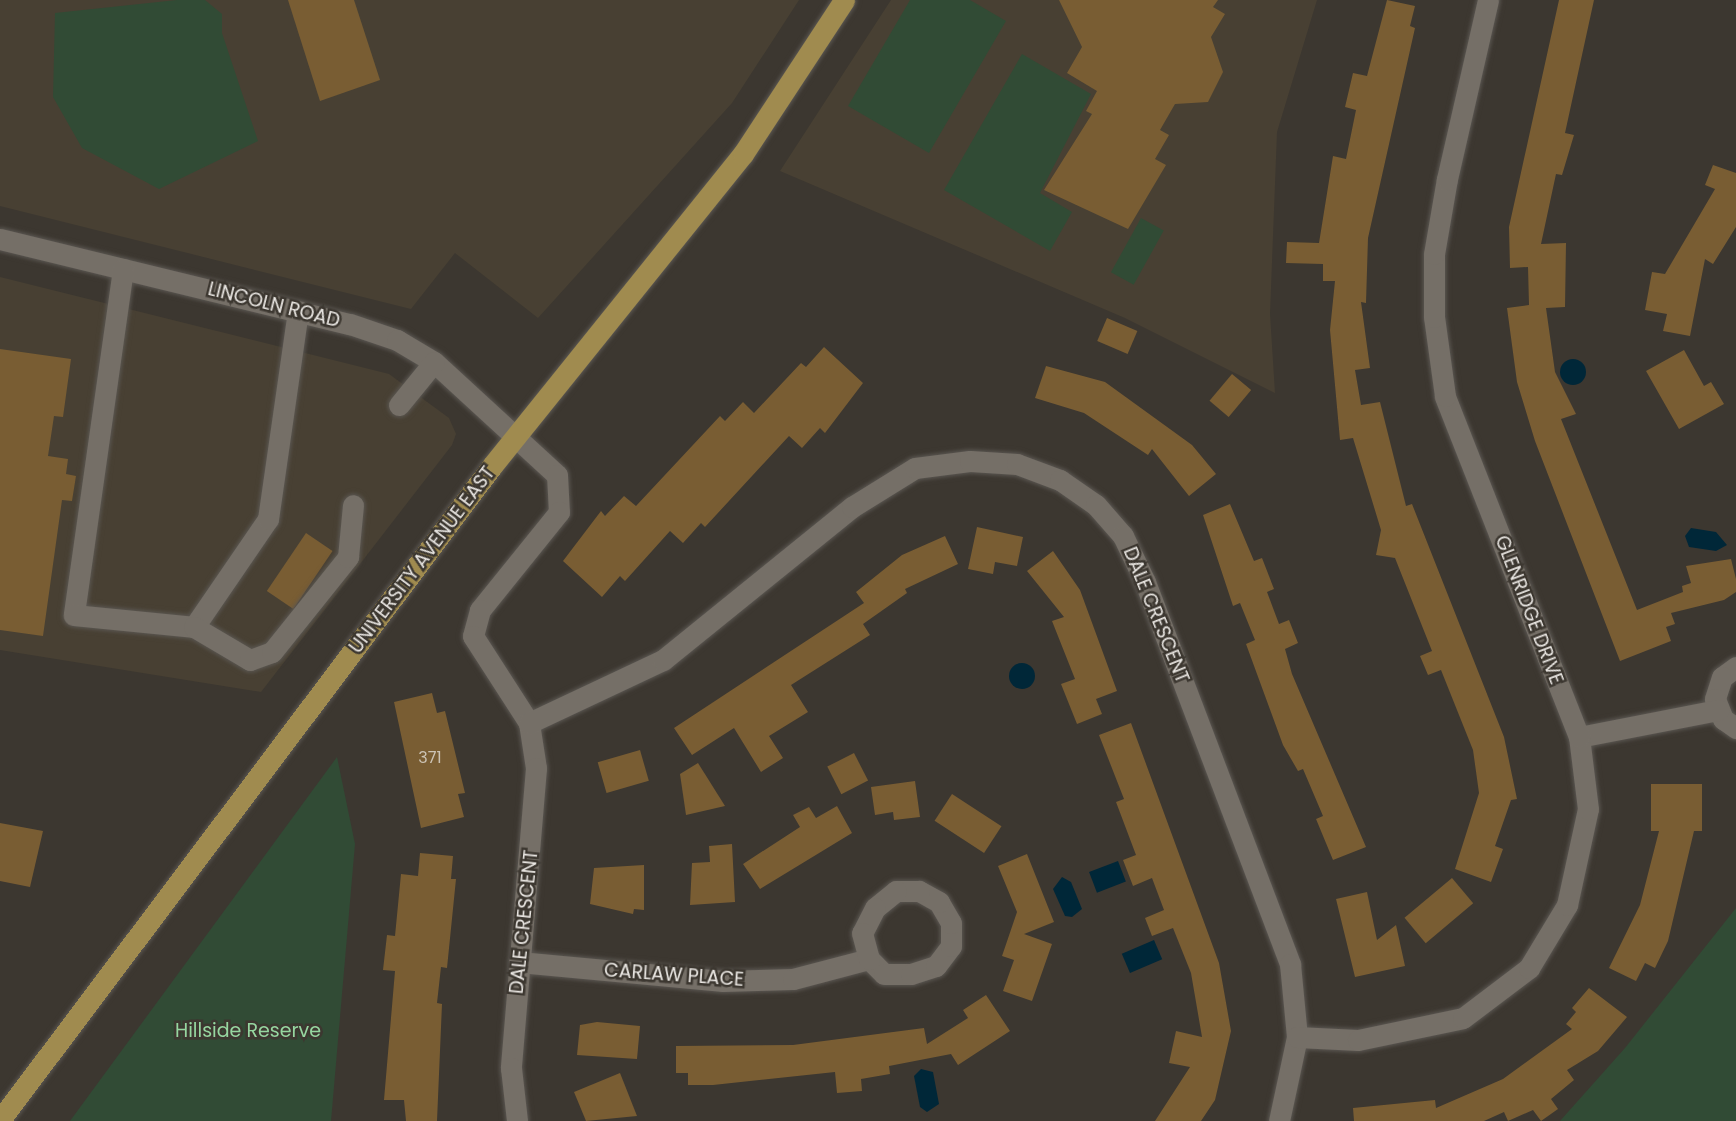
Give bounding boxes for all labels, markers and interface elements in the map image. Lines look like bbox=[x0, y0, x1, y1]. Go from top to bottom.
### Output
street label: LINCOLN ROAD bbox=[206, 278, 342, 332]
street label: UNIVERSITY AVENUE EAST bbox=[344, 462, 500, 658]
street label: GLENRIDGE DRIVE bbox=[1490, 532, 1568, 688]
street label: DALE CRESCENT bbox=[1118, 544, 1194, 686]
house number: 371 bbox=[418, 748, 442, 768]
street label: DALE CRESCENT bbox=[505, 849, 543, 995]
street label: CARLAW PLACE bbox=[603, 959, 745, 991]
park label: Hillside Reserve bbox=[175, 1020, 321, 1042]

